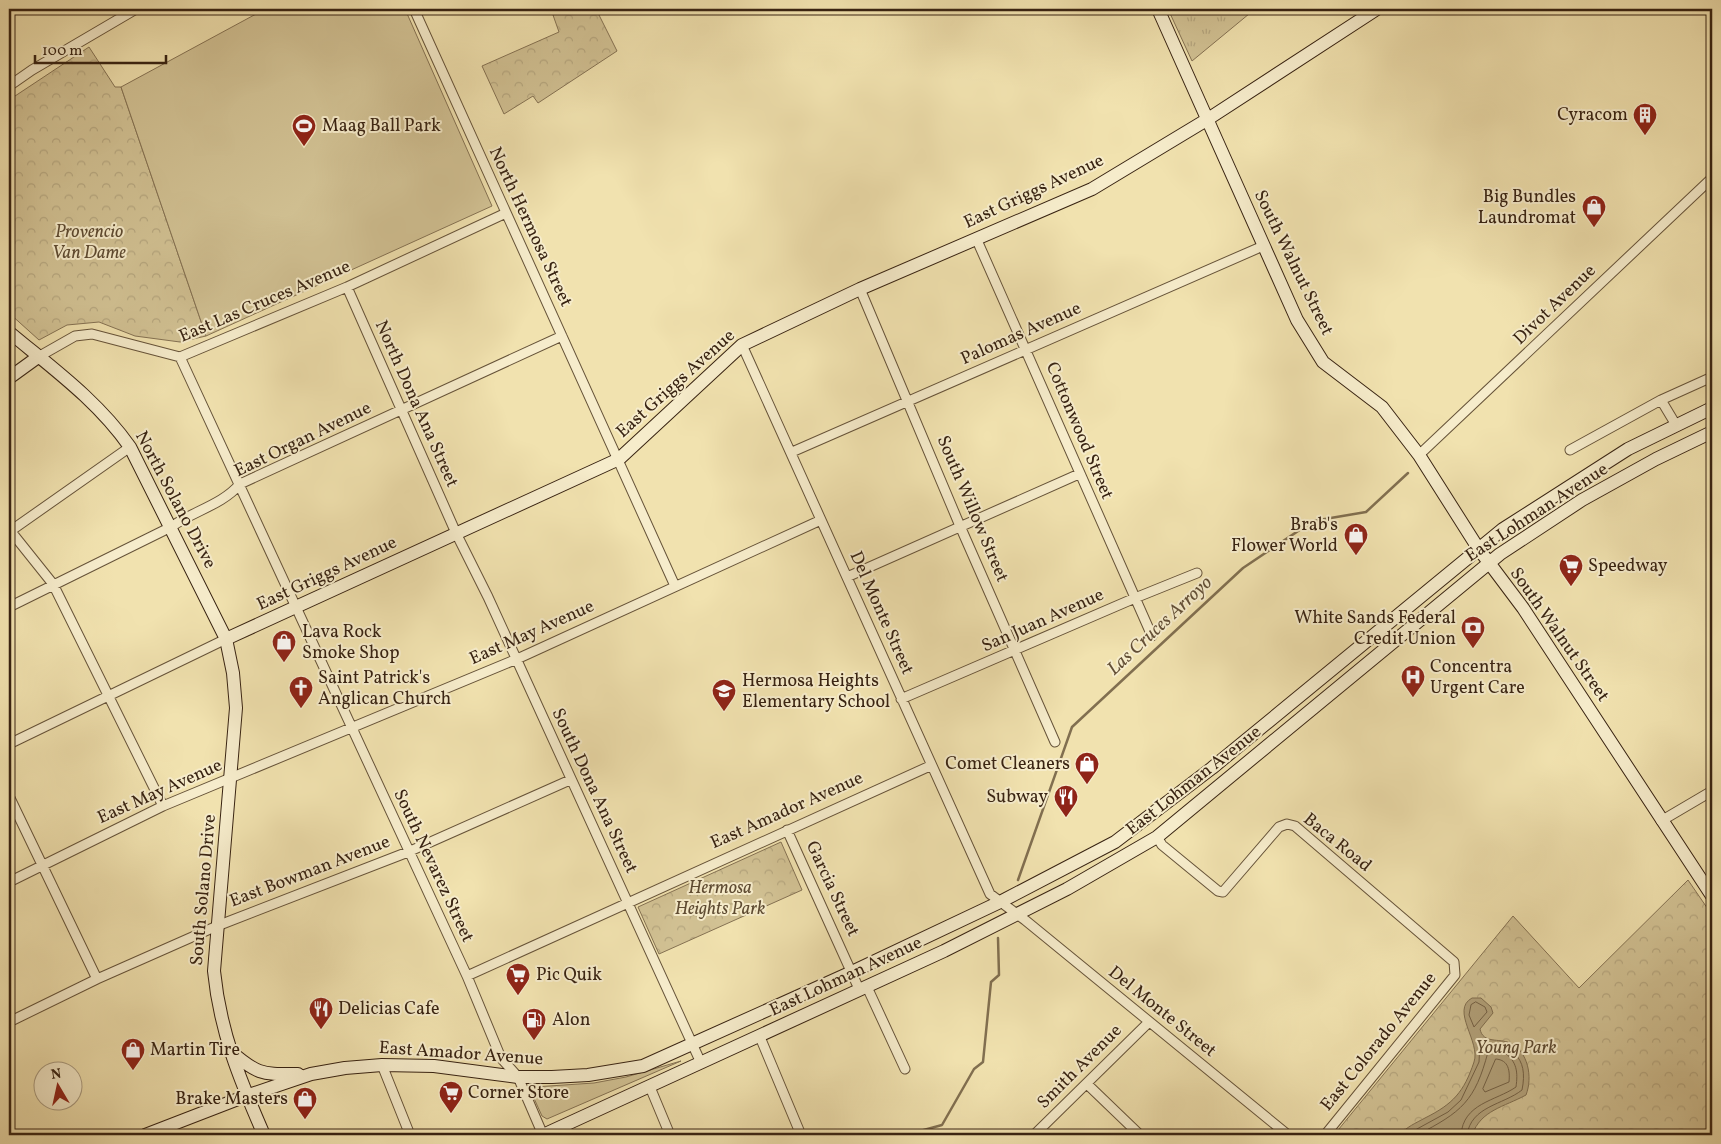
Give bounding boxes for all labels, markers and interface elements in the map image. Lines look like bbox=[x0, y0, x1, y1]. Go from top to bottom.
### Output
scale bar bbox=[35, 32, 166, 64]
text: 100 m bbox=[42, 41, 82, 62]
building icon: Cyracom bbox=[1632, 102, 1658, 136]
place label: Cyracom bbox=[1557, 103, 1628, 128]
sports icon: Maag Ball Park bbox=[291, 113, 317, 147]
place label: Maag Ball Park bbox=[322, 114, 441, 139]
street label: North Hermosa Street bbox=[482, 143, 578, 311]
street label: East Griggs Avenue bbox=[960, 149, 1108, 235]
place label: Big Bundles Laundromat bbox=[1478, 185, 1576, 231]
street label: South Walnut Street bbox=[1247, 186, 1339, 340]
shop icon: Big Bundles Laundromat bbox=[1581, 194, 1607, 228]
park label: Provencio Van Dame bbox=[52, 220, 126, 266]
street label: East Las Cruces Avenue bbox=[175, 255, 355, 349]
street label: Divot Avenue bbox=[1508, 259, 1602, 351]
street label: Palomas Avenue bbox=[957, 296, 1085, 372]
street label: North Dona Ana Street bbox=[368, 317, 464, 491]
street label: East Griggs Avenue bbox=[611, 324, 741, 444]
street label: Cottonwood Street bbox=[1039, 358, 1119, 504]
street label: East Organ Avenue bbox=[230, 396, 376, 484]
street label: North Solano Drive bbox=[128, 427, 222, 573]
street label: South Willow Street bbox=[930, 432, 1014, 586]
street label: East Lohman Avenue bbox=[1461, 457, 1613, 569]
place label: Brab's Flower World bbox=[1231, 513, 1338, 559]
shop icon: Brab's Flower World bbox=[1343, 522, 1369, 556]
street label: East Griggs Avenue bbox=[253, 531, 401, 617]
street label: Del Monte Street bbox=[843, 547, 919, 679]
supermarket icon: Speedway bbox=[1558, 553, 1584, 587]
place label: Speedway bbox=[1588, 554, 1668, 579]
street label: South Walnut Street bbox=[1503, 563, 1615, 707]
water label: Las Cruces Arroyo bbox=[1102, 570, 1218, 682]
street label: San Juan Avenue bbox=[978, 583, 1108, 659]
street label: East May Avenue bbox=[466, 594, 598, 672]
place label: White Sands Federal Credit Union bbox=[1294, 606, 1456, 652]
bank icon: White Sands Federal Credit Union bbox=[1460, 615, 1486, 649]
place label: Lava Rock Smoke Shop bbox=[302, 620, 400, 666]
shop icon: Lava Rock Smoke Shop bbox=[271, 629, 297, 663]
place label: Concentra Urgent Care bbox=[1430, 655, 1525, 701]
hospital icon: Concentra Urgent Care bbox=[1400, 664, 1426, 698]
place label: Saint Patrick's Anglican Church bbox=[318, 666, 452, 712]
place label: Hermosa Heights Elementary School bbox=[742, 669, 890, 715]
church icon: Saint Patrick's Anglican Church bbox=[288, 675, 314, 709]
school or university icon: Hermosa Heights Elementary School bbox=[711, 678, 737, 712]
street label: South Dona Ana Street bbox=[545, 704, 643, 878]
street label: East Lohman Avenue bbox=[1121, 720, 1267, 842]
shop icon: Comet Cleaners bbox=[1074, 751, 1100, 785]
place label: Comet Cleaners bbox=[945, 752, 1070, 777]
street label: East May Avenue bbox=[94, 753, 226, 831]
street label: East Amador Avenue bbox=[707, 766, 867, 856]
restaurant icon: Subway bbox=[1053, 784, 1079, 818]
street label: South Nevarez Street bbox=[387, 785, 479, 947]
place label: Subway bbox=[986, 785, 1048, 810]
street label: Baca Road bbox=[1297, 808, 1377, 878]
street label: South Solano Drive bbox=[185, 813, 223, 967]
street label: East Bowman Avenue bbox=[226, 830, 394, 914]
street label: Garcia Street bbox=[799, 837, 865, 941]
park label: Hermosa Heights Park bbox=[675, 876, 765, 922]
street label: East Lohman Avenue bbox=[766, 931, 926, 1023]
street label: Del Monte Street bbox=[1103, 960, 1221, 1064]
supermarket icon: Pic Quik bbox=[505, 962, 531, 996]
place label: Pic Quik bbox=[536, 963, 602, 988]
street label: East Colorado Avenue bbox=[1315, 967, 1443, 1117]
restaurant icon: Delicias Cafe bbox=[308, 996, 334, 1030]
place label: Delicias Cafe bbox=[338, 997, 440, 1022]
fuel station icon: Alon bbox=[521, 1007, 547, 1041]
place label: Alon bbox=[552, 1008, 591, 1033]
street label: Smith Avenue bbox=[1032, 1019, 1128, 1115]
street label: East Amador Avenue bbox=[378, 1036, 544, 1072]
park label: Young Park bbox=[1476, 1036, 1556, 1061]
shop icon: Martin Tire bbox=[120, 1037, 146, 1071]
place label: Martin Tire bbox=[150, 1038, 240, 1063]
north arrow bbox=[32, 1062, 82, 1112]
text: N bbox=[50, 1064, 63, 1085]
supermarket icon: Corner Store bbox=[438, 1080, 464, 1114]
place label: Corner Store bbox=[468, 1081, 569, 1106]
shop icon: Brake Masters bbox=[292, 1086, 318, 1120]
place label: Brake Masters bbox=[175, 1087, 288, 1112]

